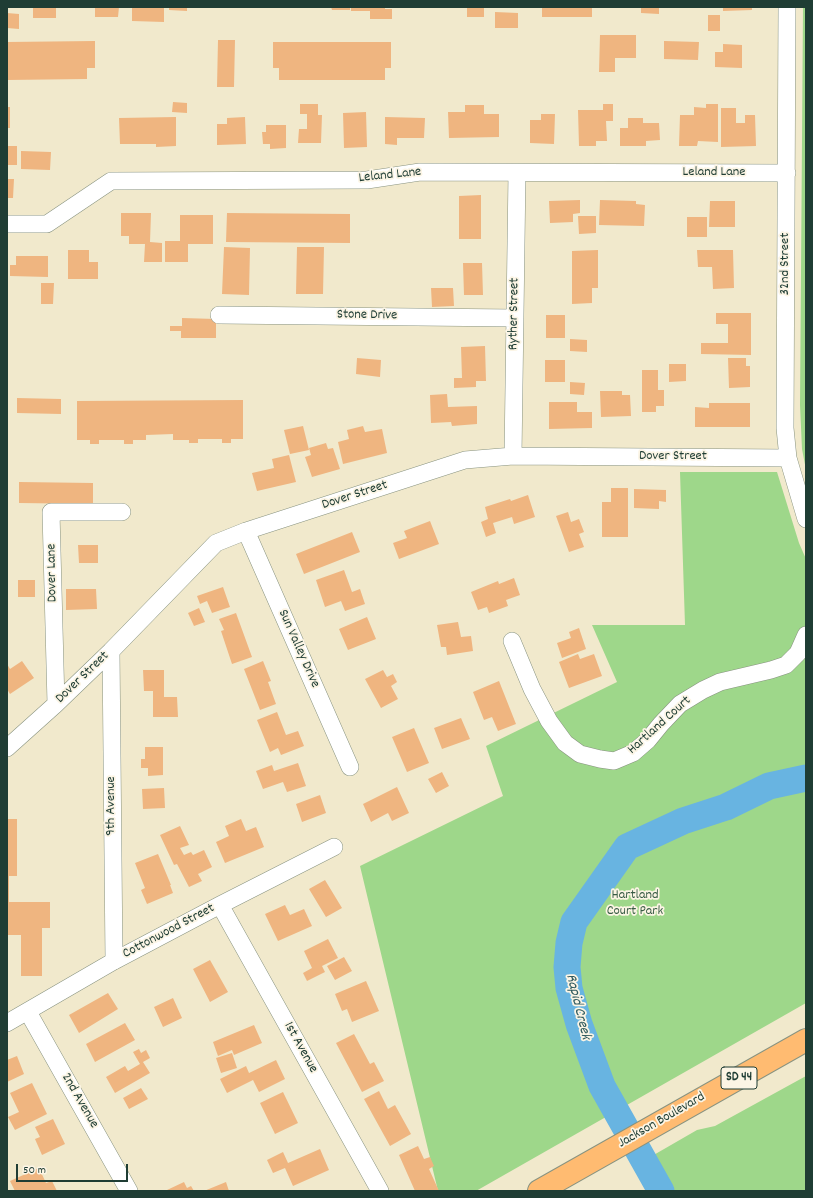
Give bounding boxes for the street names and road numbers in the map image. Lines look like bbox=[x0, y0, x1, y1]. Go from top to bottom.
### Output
street label: Leland Lane bbox=[358, 164, 422, 188]
street label: Leland Lane bbox=[683, 165, 745, 181]
street label: 32nd Street bbox=[778, 233, 794, 295]
street label: Ryther Street bbox=[506, 278, 524, 350]
street label: Stone Drive bbox=[337, 307, 397, 325]
street label: Dover Street bbox=[639, 449, 707, 465]
street label: Dover Street bbox=[320, 478, 390, 514]
street label: Dover Lane bbox=[44, 543, 62, 603]
street label: Sun Valley Drive bbox=[273, 607, 323, 691]
street label: Dover Street bbox=[53, 648, 113, 708]
street label: Hartland Court bbox=[625, 693, 695, 759]
street label: 9th Avenue bbox=[104, 776, 120, 836]
street label: Cottonwood Street bbox=[120, 901, 218, 963]
street label: 1st Avenue bbox=[279, 1020, 321, 1076]
road number: SD 44 bbox=[721, 1067, 757, 1089]
street label: 2nd Avenue bbox=[57, 1071, 101, 1131]
street label: Jackson Boulevard bbox=[616, 1089, 708, 1153]

